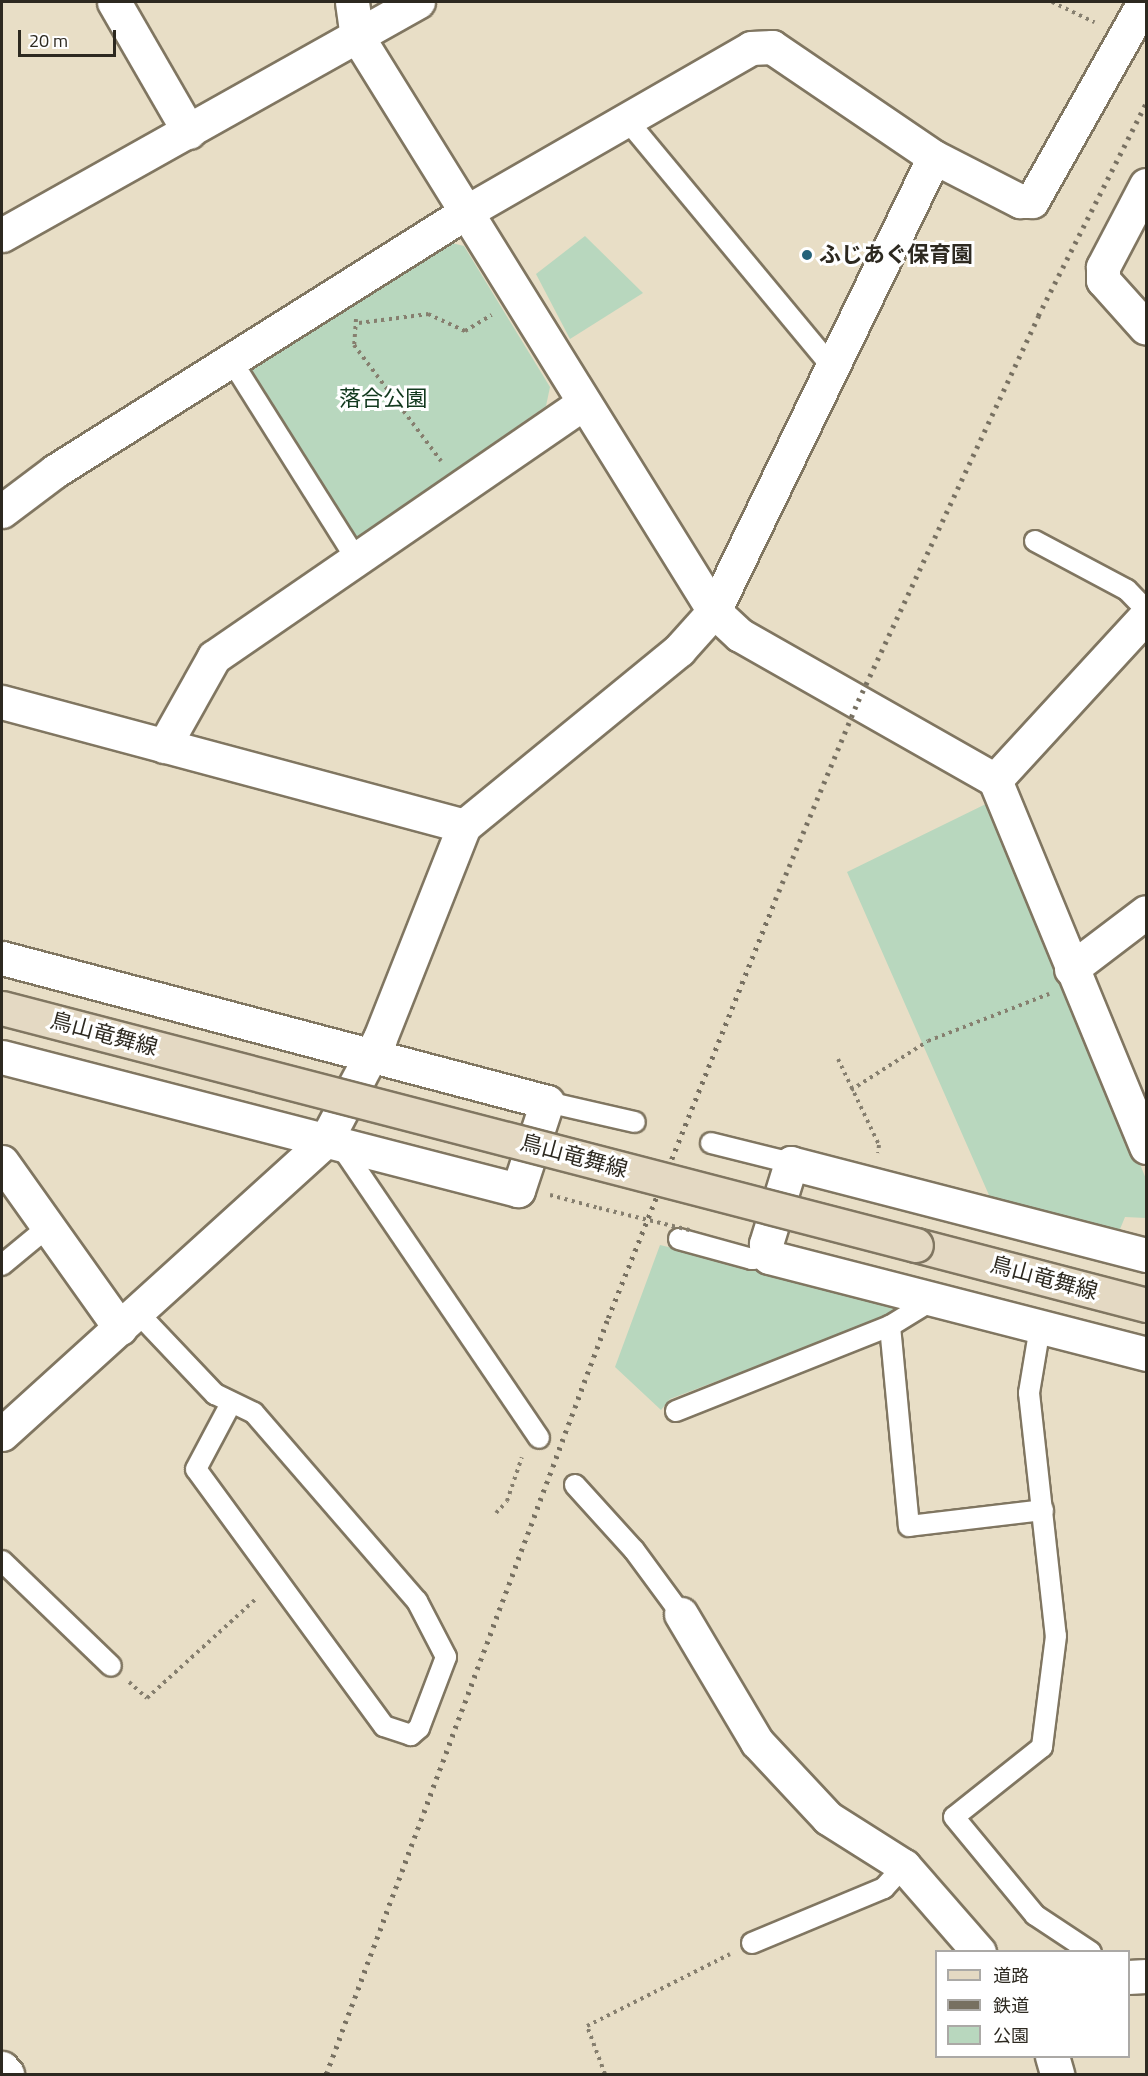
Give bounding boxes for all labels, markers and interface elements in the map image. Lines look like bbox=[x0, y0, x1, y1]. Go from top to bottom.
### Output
scale bar bbox=[21, 18, 118, 56]
text: 20 m bbox=[29, 27, 68, 54]
place label: ふじあぐ保育園 bbox=[819, 242, 973, 268]
marker: ふじあぐ保育園 bbox=[800, 248, 814, 262]
park label: 落合公園 bbox=[339, 386, 427, 412]
street label: 鳥山竜舞線 bbox=[47, 1007, 161, 1061]
street label: 鳥山竜舞線 bbox=[517, 1129, 631, 1183]
street label: 鳥山竜舞線 bbox=[987, 1251, 1101, 1305]
legend bbox=[935, 1950, 1130, 2058]
text: 道路 bbox=[993, 1962, 1029, 1989]
text: 鉄道 bbox=[993, 1992, 1029, 2019]
text: 公園 bbox=[993, 2022, 1029, 2049]

